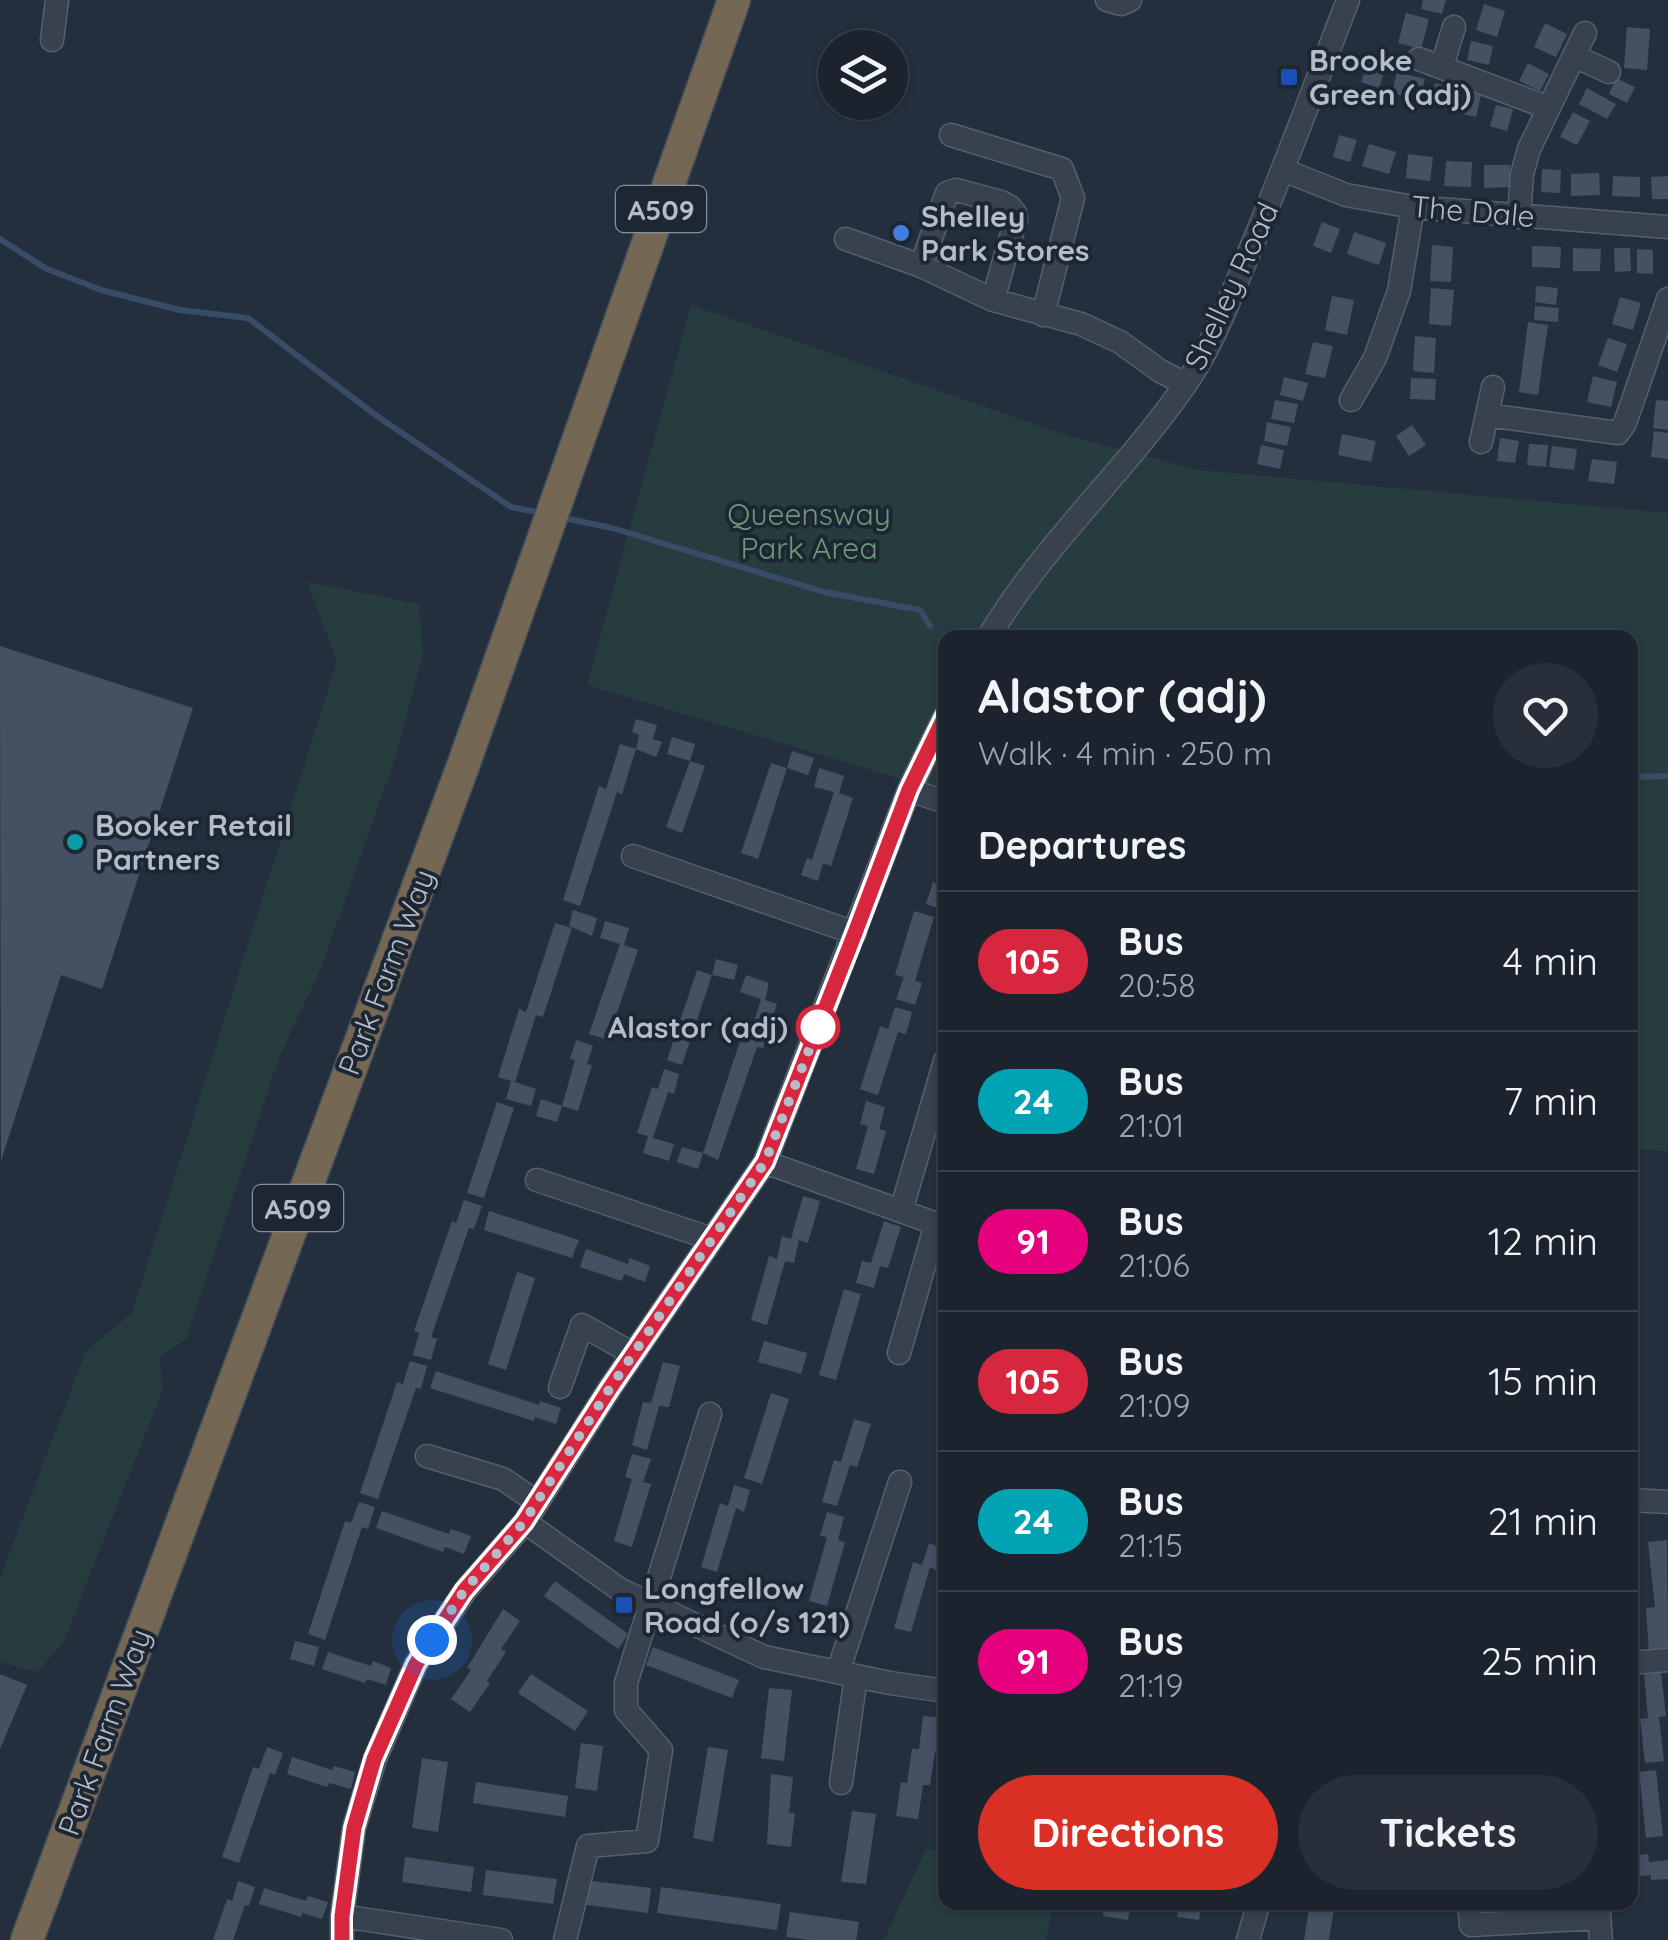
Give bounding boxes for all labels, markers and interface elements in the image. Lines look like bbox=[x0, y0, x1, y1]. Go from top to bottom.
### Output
map controls bbox=[818, 30, 908, 120]
button: layers bbox=[818, 30, 908, 120]
place label: Brooke Green (adj) bbox=[1309, 41, 1471, 113]
marker: Brooke Green (adj) bbox=[1278, 66, 1300, 88]
road number: A509 bbox=[616, 186, 706, 232]
street label: The Dale bbox=[1410, 187, 1536, 235]
street label: Shelley Road bbox=[1176, 196, 1286, 376]
place label: Shelley Park Stores bbox=[921, 197, 1090, 269]
marker: Shelley Park Stores bbox=[890, 222, 912, 244]
park label: Queensway Park Area bbox=[727, 495, 891, 567]
button: heart bbox=[1493, 663, 1598, 768]
text: Alastor (adj) bbox=[978, 665, 1266, 725]
text: Walk · 4 min · 250 m bbox=[978, 733, 1272, 773]
place label: Booker Retail Partners bbox=[95, 806, 292, 878]
text: Departures bbox=[978, 821, 1186, 869]
marker: Booker Retail Partners bbox=[64, 831, 86, 853]
street label: Park Farm Way bbox=[329, 864, 443, 1080]
text: Bus bbox=[1118, 917, 1184, 965]
text: 4 min bbox=[1503, 937, 1598, 985]
text: 105 bbox=[1005, 939, 1061, 983]
text: 20:58 bbox=[1118, 965, 1195, 1005]
marker: Alastor (adj) bbox=[797, 1006, 839, 1048]
place label: Alastor (adj) bbox=[608, 1008, 788, 1046]
text: Bus bbox=[1118, 1057, 1184, 1105]
text: 7 min bbox=[1503, 1077, 1598, 1125]
text: 24 bbox=[1013, 1079, 1053, 1123]
text: 21:01 bbox=[1118, 1105, 1184, 1145]
road number: A509 bbox=[253, 1185, 343, 1231]
text: Bus bbox=[1118, 1197, 1184, 1245]
text: 12 min bbox=[1488, 1217, 1598, 1265]
text: 91 bbox=[1016, 1219, 1050, 1263]
text: 21:06 bbox=[1118, 1245, 1190, 1285]
text: Bus bbox=[1118, 1337, 1184, 1385]
text: 15 min bbox=[1488, 1357, 1598, 1405]
text: 105 bbox=[1005, 1359, 1061, 1403]
text: 21:09 bbox=[1118, 1385, 1190, 1425]
text: Bus bbox=[1118, 1477, 1184, 1525]
text: 21 min bbox=[1488, 1497, 1598, 1545]
text: 24 bbox=[1013, 1499, 1053, 1543]
text: 21:15 bbox=[1118, 1525, 1183, 1565]
place label: Longfellow Road (o/s 121) bbox=[644, 1569, 850, 1641]
marker: Longfellow Road (o/s 121) bbox=[613, 1594, 635, 1616]
your location bbox=[407, 1615, 457, 1665]
text: Bus bbox=[1118, 1617, 1184, 1665]
street label: Park Farm Way bbox=[49, 1623, 159, 1841]
text: 25 min bbox=[1481, 1637, 1598, 1685]
text: 91 bbox=[1016, 1639, 1050, 1683]
text: 21:19 bbox=[1118, 1665, 1183, 1705]
button: Directions bbox=[978, 1775, 1278, 1890]
button: Tickets bbox=[1298, 1775, 1598, 1890]

